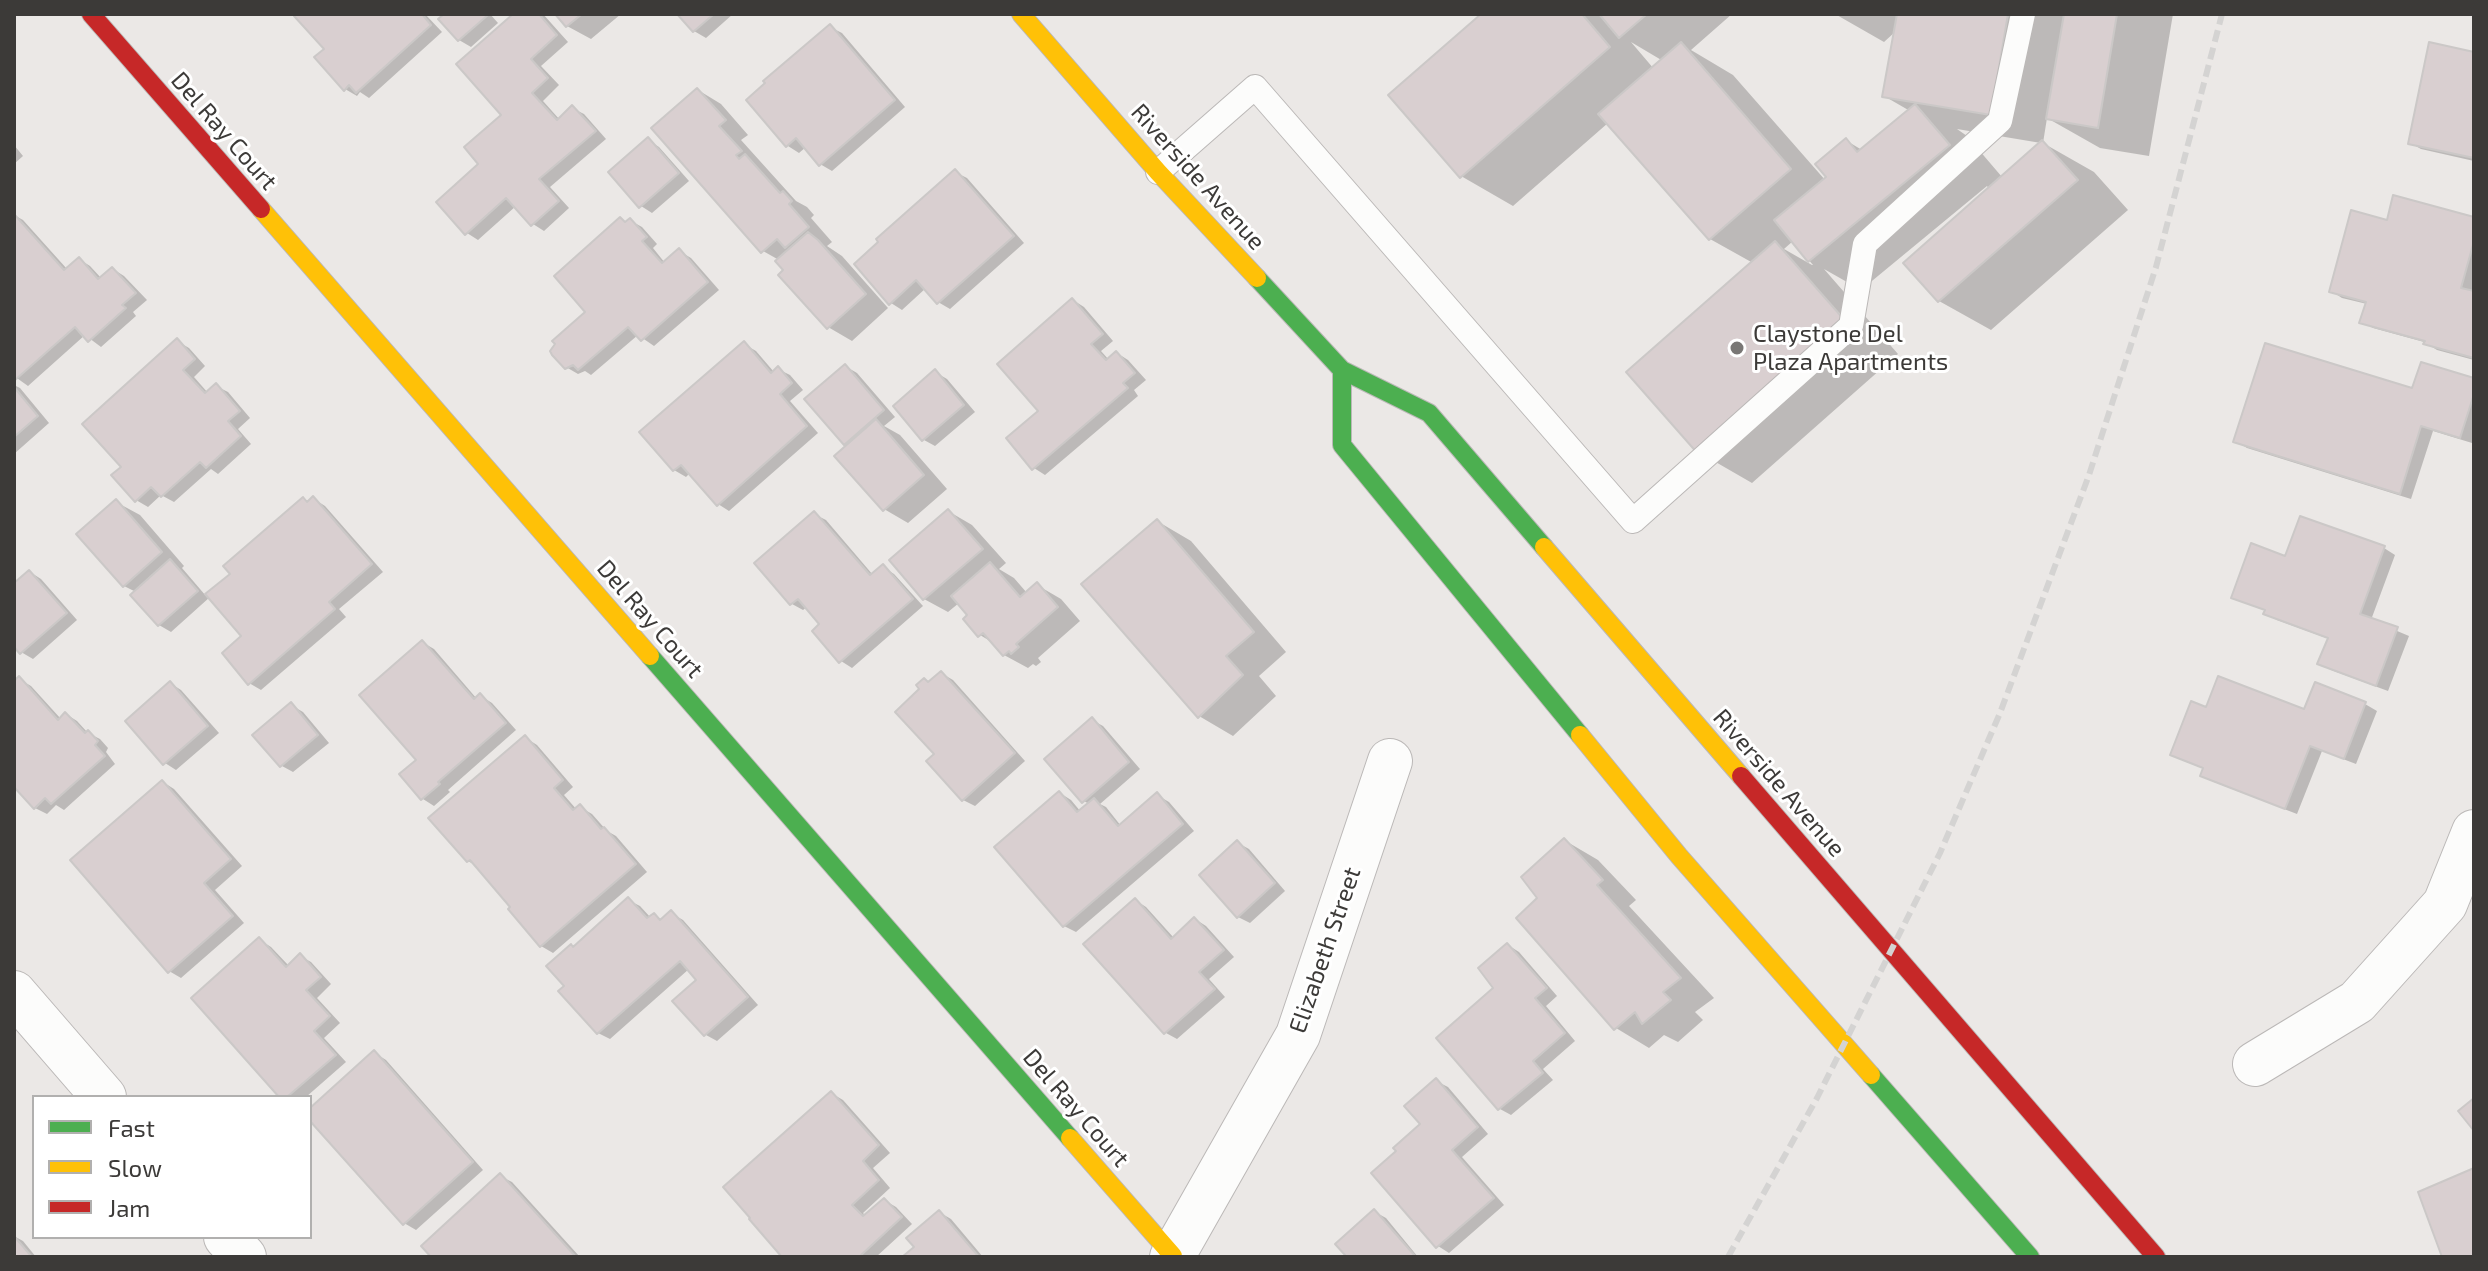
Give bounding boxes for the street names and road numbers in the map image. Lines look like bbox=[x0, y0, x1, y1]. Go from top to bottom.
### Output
street label: Del Ray Court bbox=[165, 66, 283, 196]
street label: Riverside Avenue bbox=[1125, 98, 1271, 256]
street label: Del Ray Court bbox=[591, 554, 709, 684]
street label: Riverside Avenue bbox=[1707, 703, 1851, 863]
street label: Elizabeth Street bbox=[1283, 863, 1367, 1037]
street label: Del Ray Court bbox=[1017, 1043, 1135, 1173]

